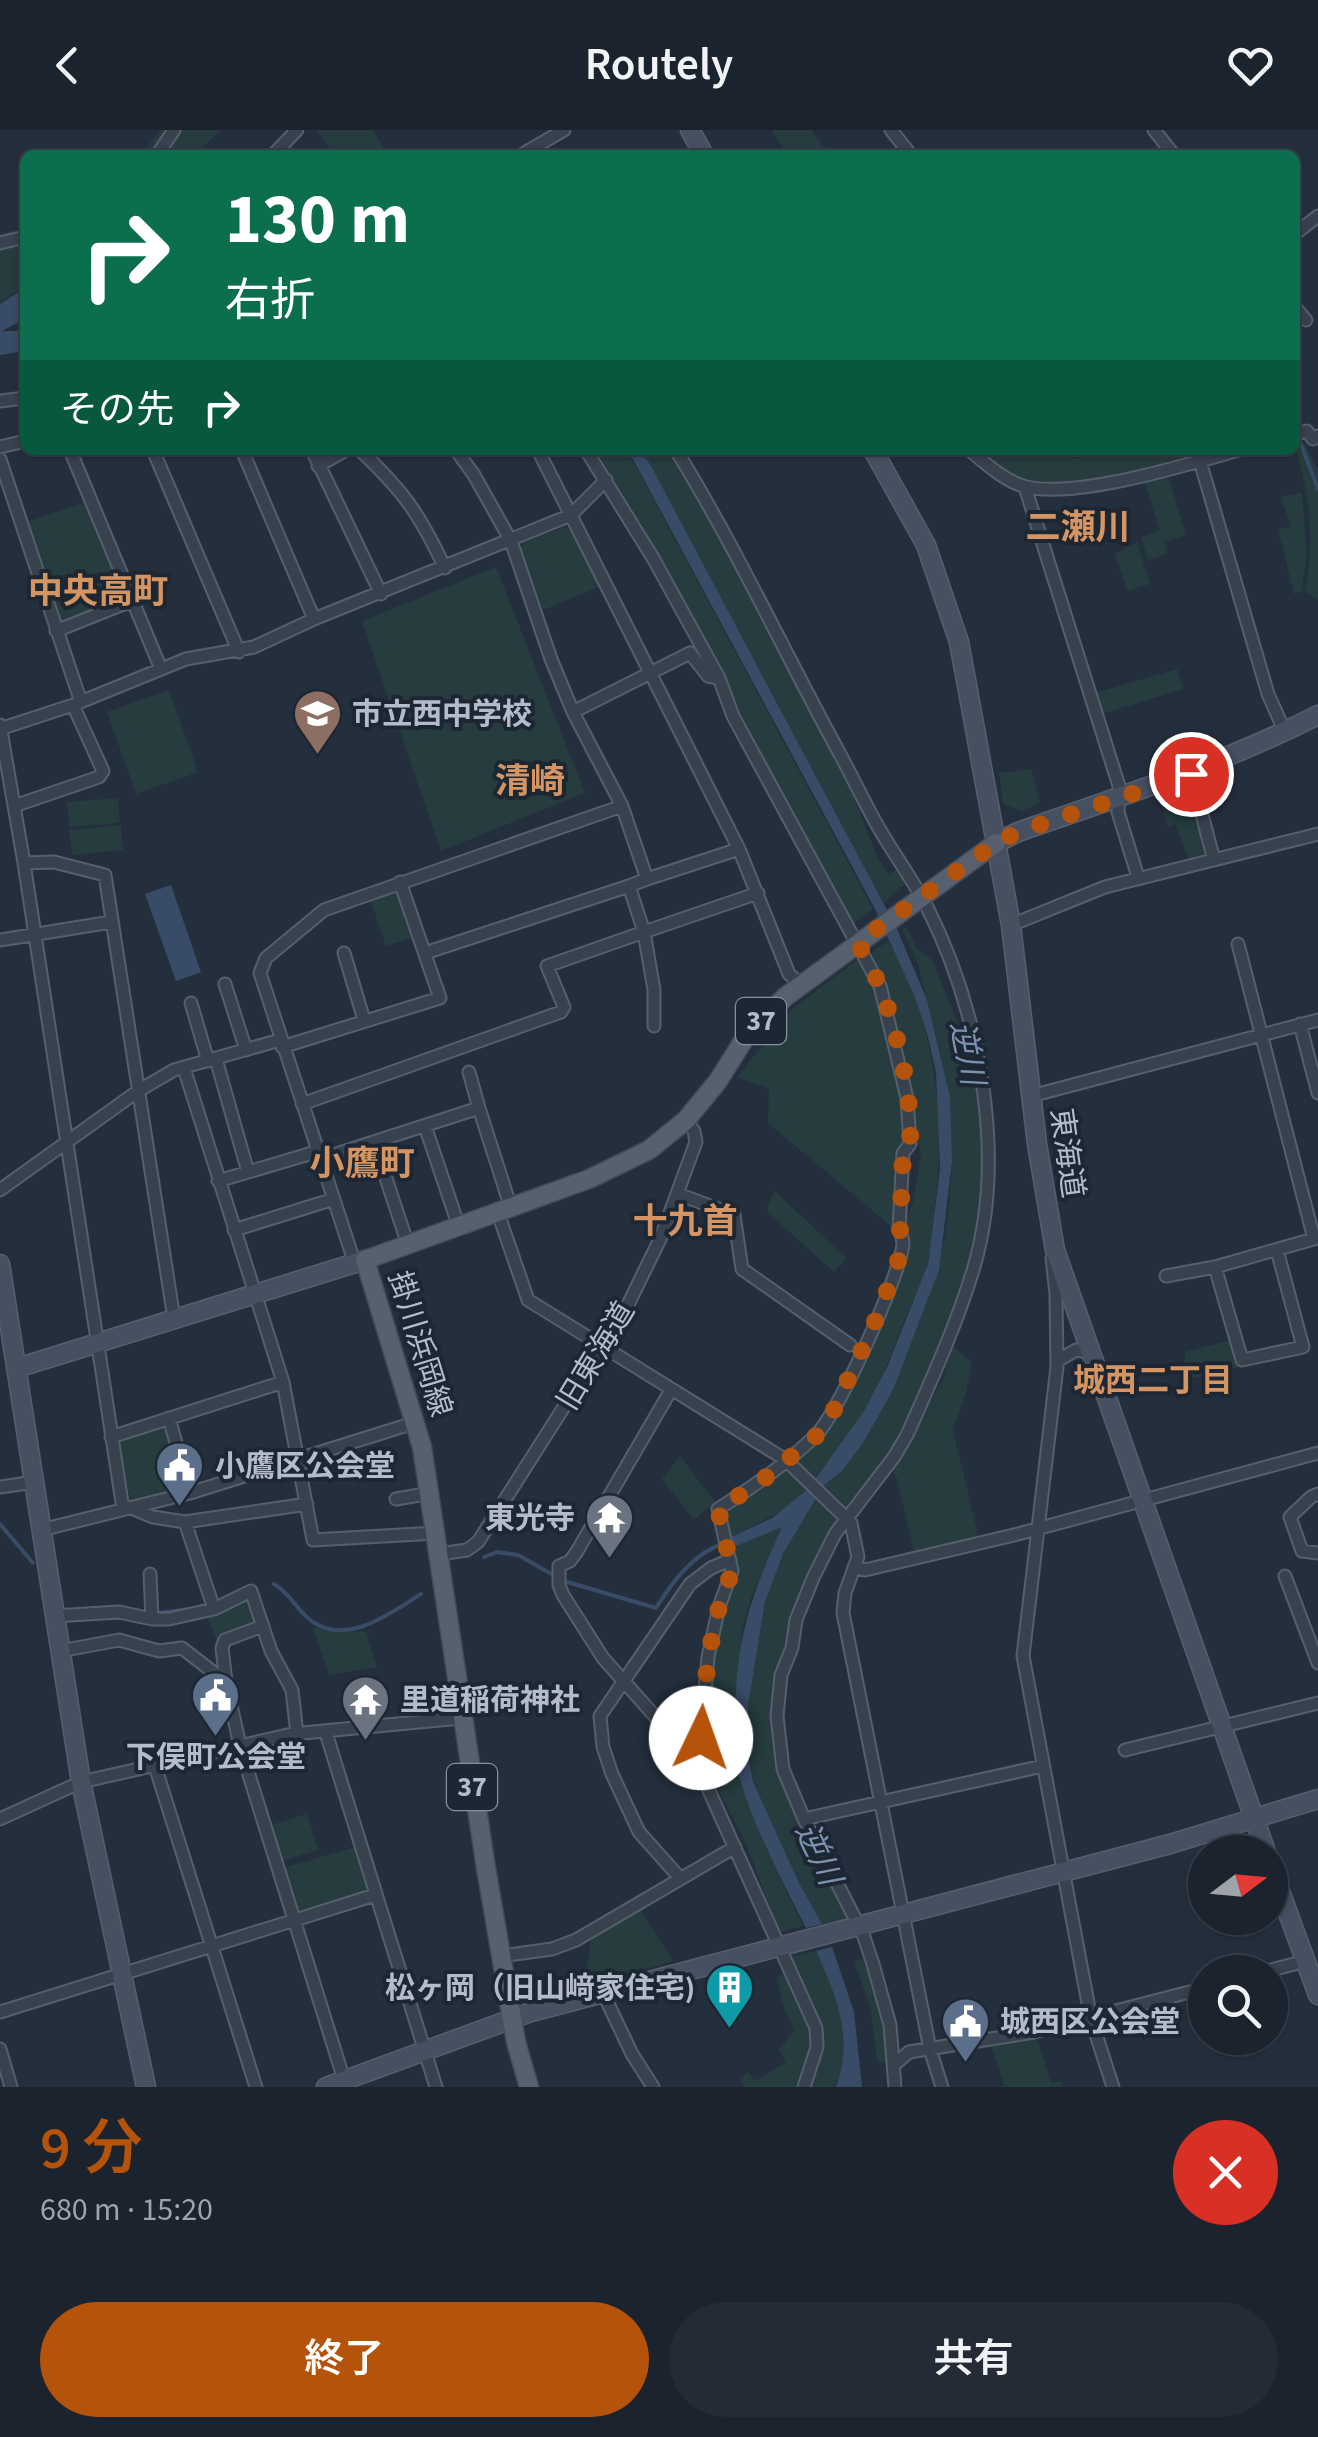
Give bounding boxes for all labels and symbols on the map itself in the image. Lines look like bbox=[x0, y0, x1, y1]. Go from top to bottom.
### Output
district label: 二瀬川 bbox=[1025, 503, 1131, 553]
district label: 中央高町 bbox=[28, 567, 168, 617]
school or university icon: 市立西中学校 bbox=[291, 688, 343, 756]
place label: 市立西中学校 bbox=[352, 693, 532, 736]
pin bbox=[1149, 732, 1234, 817]
district label: 清崎 bbox=[495, 757, 565, 807]
road number: 37 bbox=[736, 998, 786, 1044]
water label: 逆川 bbox=[938, 1017, 996, 1092]
street label: 東海道 bbox=[1039, 1105, 1095, 1201]
district label: 小鷹町 bbox=[309, 1139, 415, 1189]
district label: 十九首 bbox=[632, 1197, 738, 1247]
street label: 掛川浜岡線 bbox=[378, 1266, 462, 1422]
street label: 旧東海道 bbox=[547, 1293, 645, 1419]
district label: 城西二丁目 bbox=[1073, 1358, 1233, 1404]
public building icon: 小鷹区公会堂 bbox=[154, 1440, 206, 1508]
place label: 小鷹区公会堂 bbox=[215, 1445, 395, 1488]
temple icon: 東光寺 bbox=[584, 1492, 636, 1560]
place label: 東光寺 bbox=[485, 1497, 575, 1540]
public building icon: 下俣町公会堂 bbox=[190, 1670, 242, 1738]
temple icon: 里道稲荷神社 bbox=[339, 1674, 391, 1742]
place label: 里道稲荷神社 bbox=[400, 1679, 580, 1722]
position arrow bbox=[649, 1686, 753, 1790]
place label: 下俣町公会堂 bbox=[126, 1736, 306, 1779]
road number: 37 bbox=[447, 1764, 497, 1810]
water label: 逆川 bbox=[784, 1815, 854, 1895]
north arrow bbox=[1188, 1835, 1288, 1935]
building icon: 松ヶ岡（旧山﨑家住宅) bbox=[704, 1962, 756, 2030]
place label: 松ヶ岡（旧山﨑家住宅) bbox=[385, 1967, 695, 2010]
public building icon: 城西区公会堂 bbox=[939, 1996, 991, 2064]
place label: 城西区公会堂 bbox=[1000, 2001, 1180, 2044]

